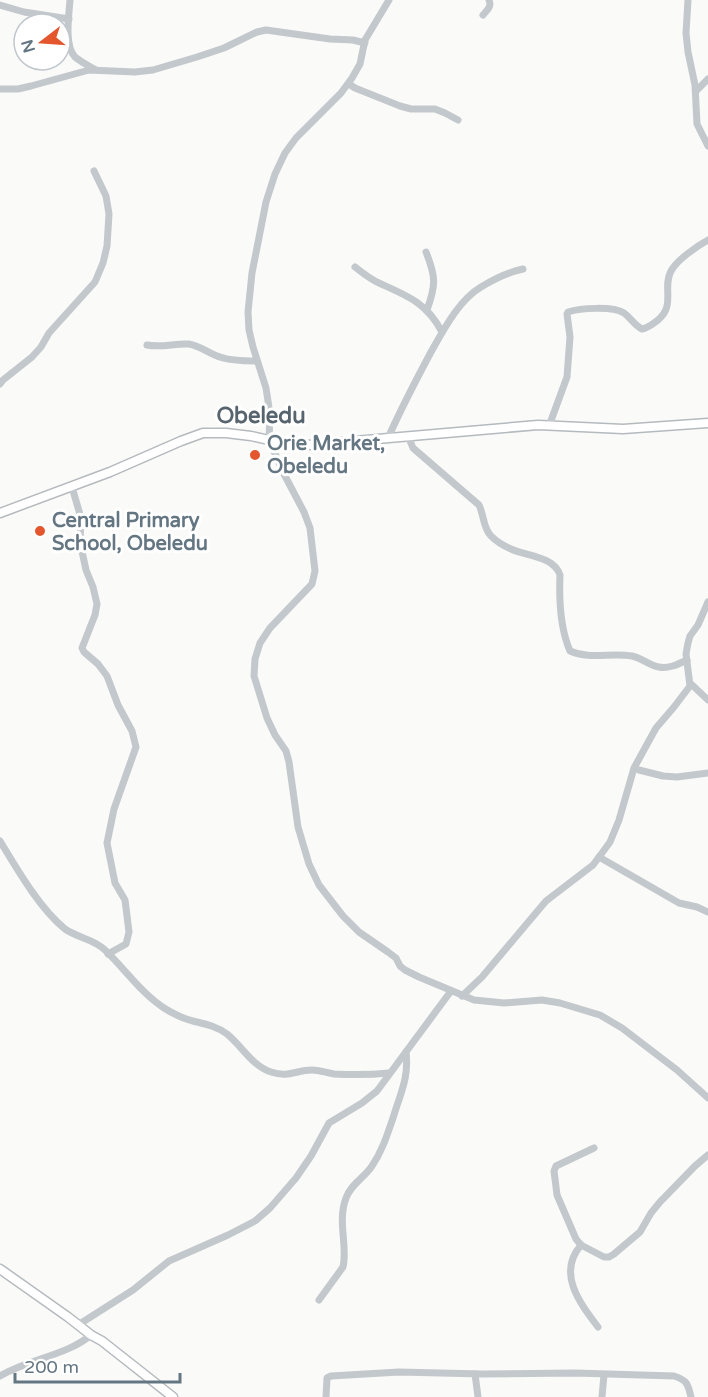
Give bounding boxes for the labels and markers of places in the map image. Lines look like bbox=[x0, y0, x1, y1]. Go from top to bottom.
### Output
place label: Orie Market, Obeledu bbox=[267, 432, 385, 479]
marker: Orie Market, Obeledu bbox=[248, 448, 262, 462]
place label: Central Primary School, Obeledu bbox=[52, 509, 208, 556]
marker: Central Primary School, Obeledu bbox=[33, 524, 47, 538]

